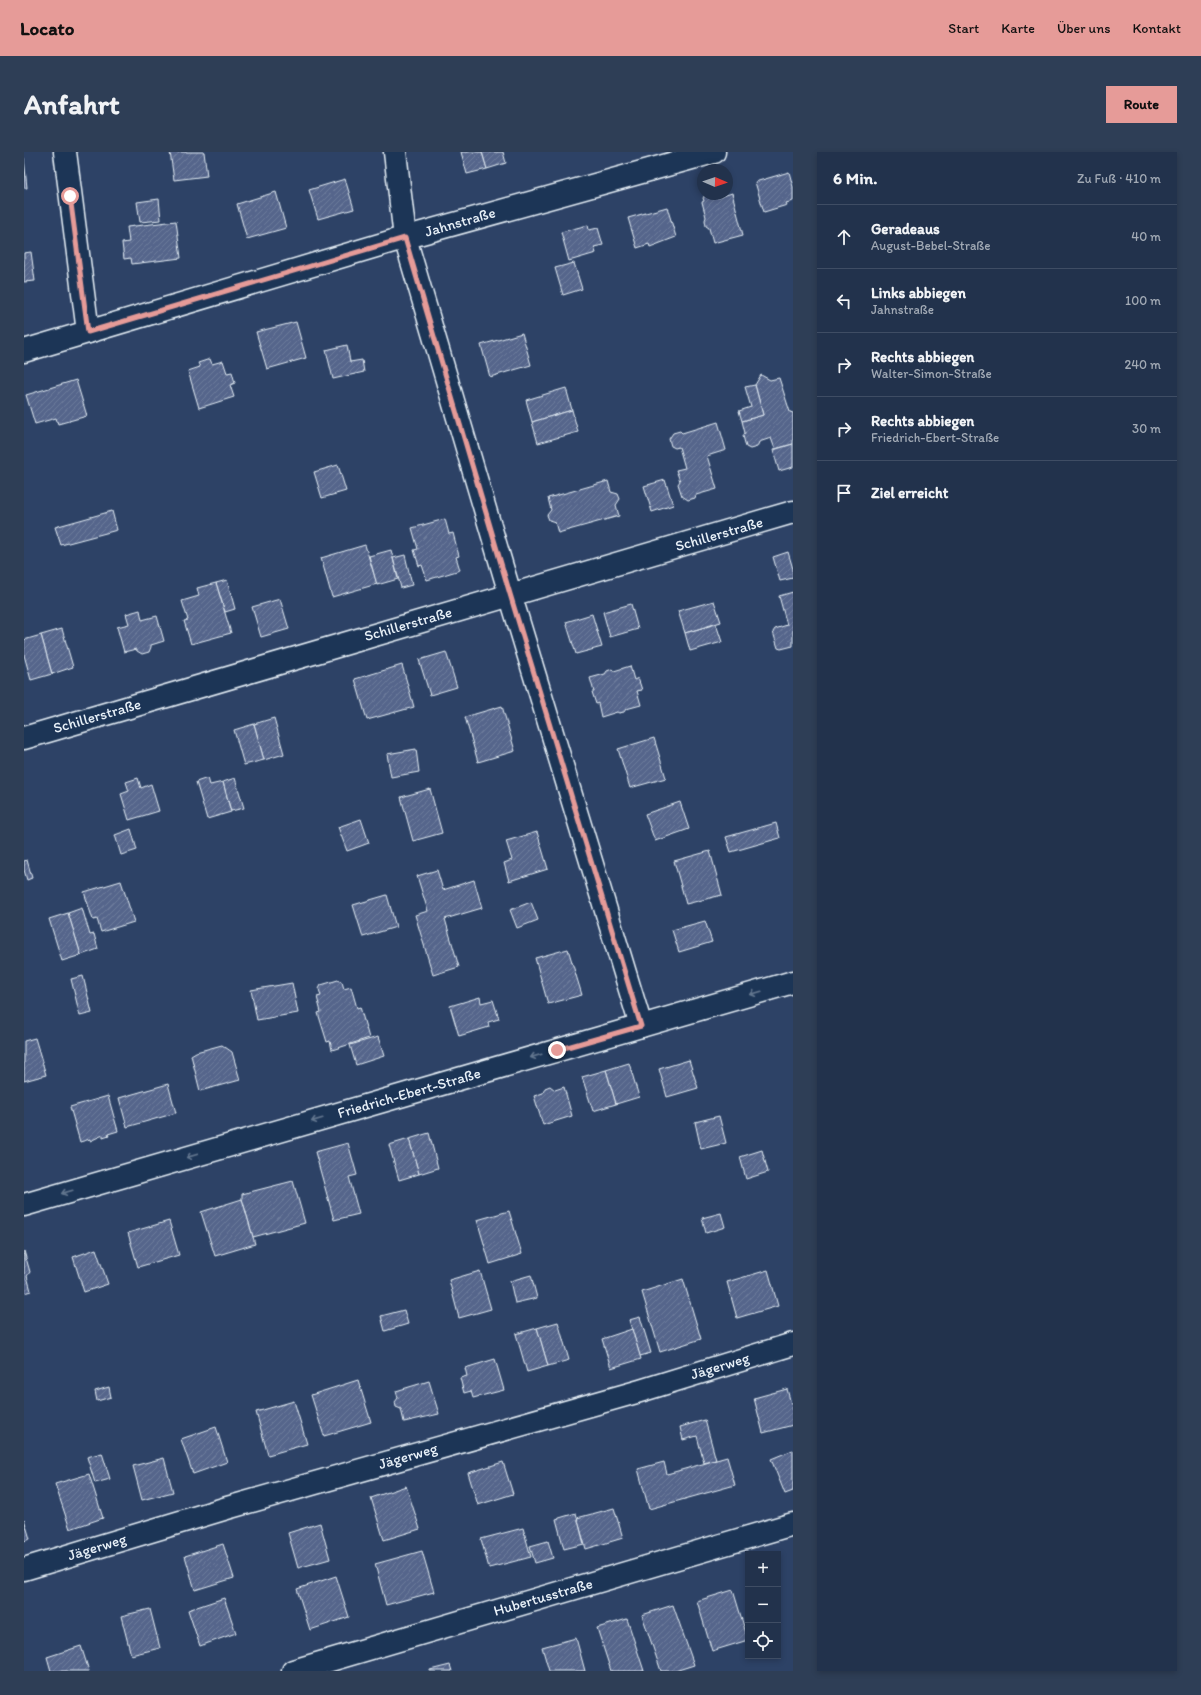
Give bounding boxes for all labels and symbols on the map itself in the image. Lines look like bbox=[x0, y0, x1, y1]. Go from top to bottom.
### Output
north arrow bbox=[697, 164, 733, 200]
route start bbox=[61, 187, 79, 205]
street label: Jahnstraße bbox=[423, 203, 497, 241]
street label: Schillerstraße bbox=[673, 513, 765, 555]
street label: Schillerstraße bbox=[362, 603, 454, 645]
street label: Schillerstraße bbox=[51, 695, 143, 737]
one-way arrow bbox=[749, 990, 762, 997]
route end bbox=[548, 1041, 566, 1059]
one-way arrow bbox=[530, 1053, 543, 1061]
street label: Friedrich-Ebert-Straße bbox=[335, 1064, 483, 1122]
one-way arrow bbox=[311, 1117, 324, 1124]
one-way arrow bbox=[186, 1153, 199, 1160]
one-way arrow bbox=[61, 1189, 74, 1196]
street label: Jägerweg bbox=[689, 1348, 752, 1383]
street label: Jägerweg bbox=[377, 1439, 440, 1473]
street label: Jägerweg bbox=[66, 1529, 129, 1564]
street label: Hubertusstraße bbox=[491, 1574, 595, 1620]

